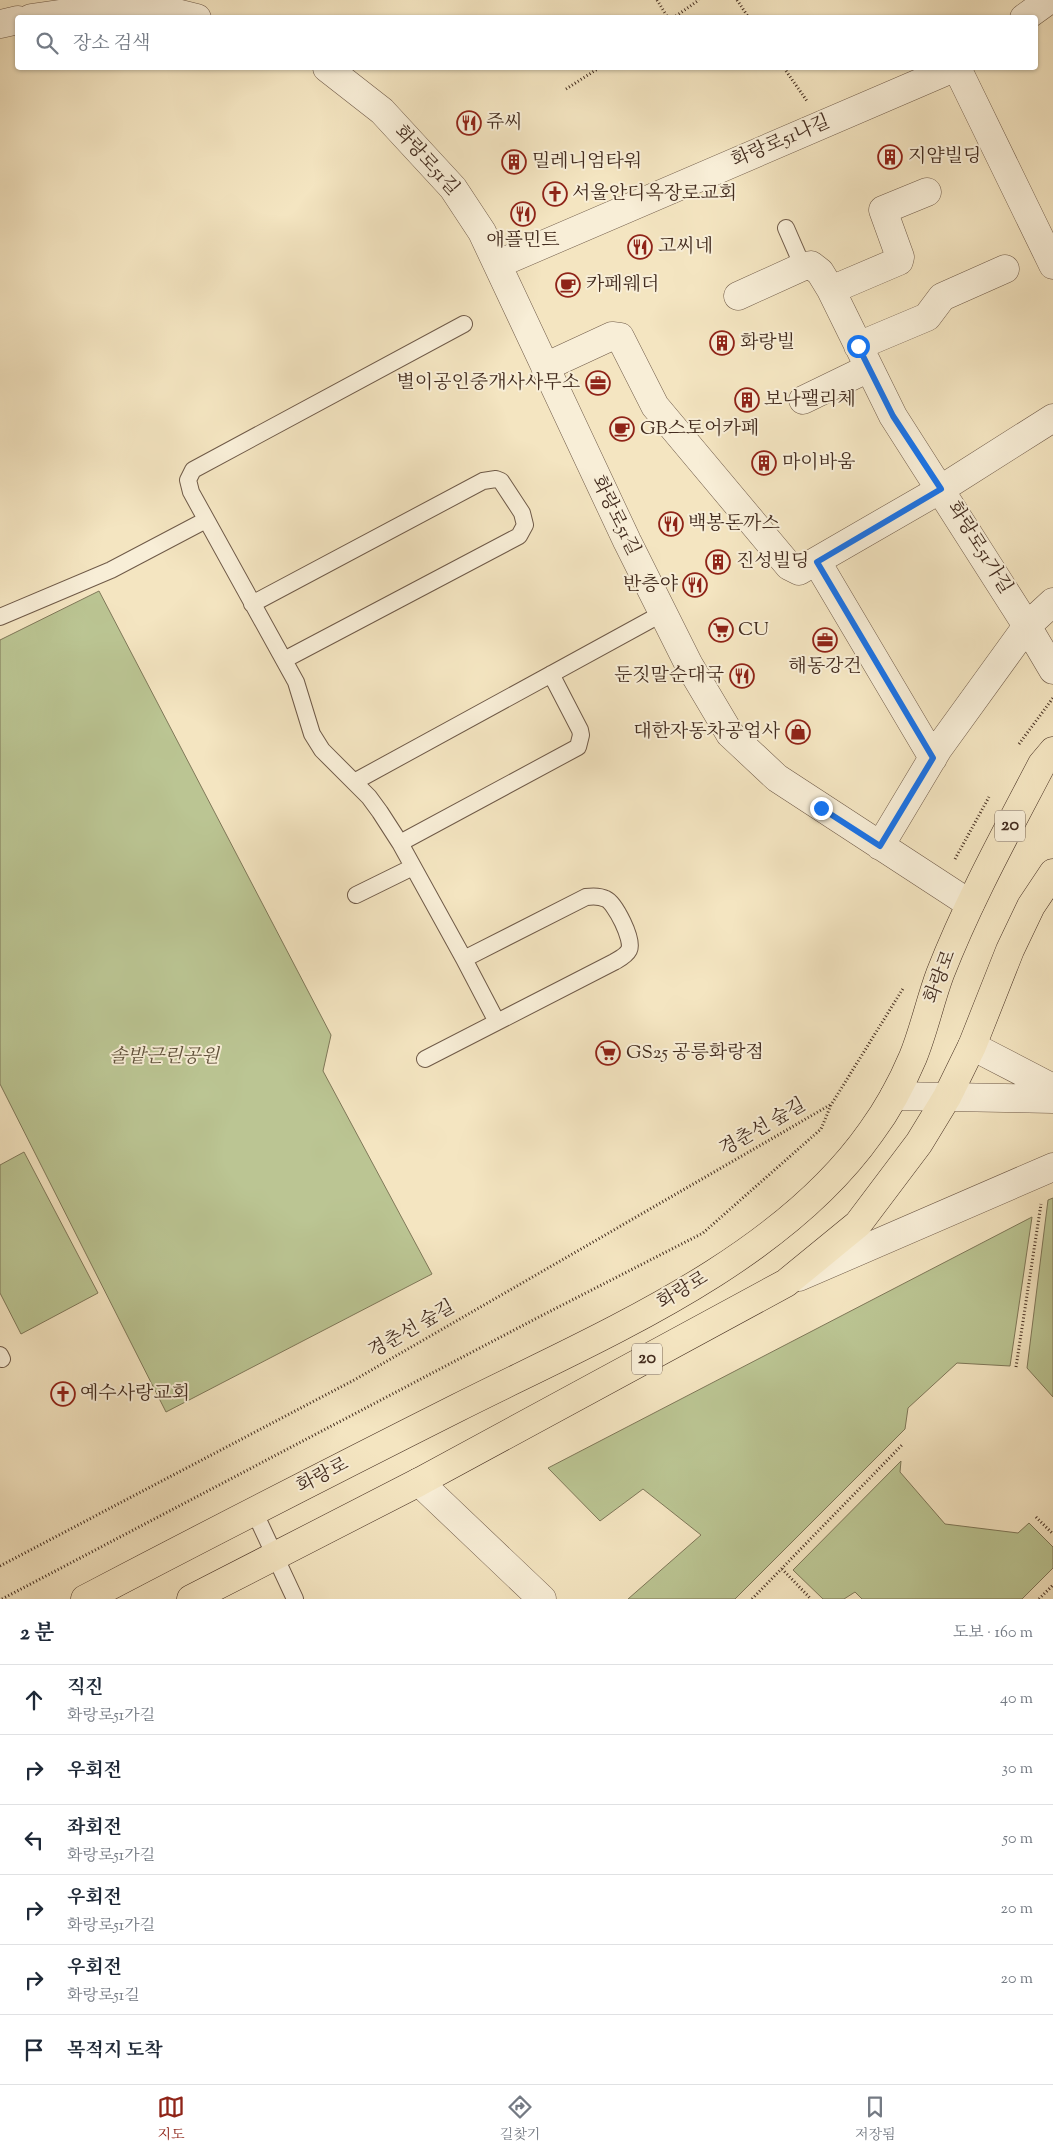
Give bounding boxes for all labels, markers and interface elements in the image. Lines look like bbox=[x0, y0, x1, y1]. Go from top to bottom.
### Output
search box bbox=[15, 15, 1038, 70]
icon: search bbox=[33, 29, 61, 57]
text: 장소 검색 bbox=[73, 31, 150, 58]
street label: 화랑로51나길 bbox=[728, 109, 834, 175]
restaurant icon: 쥬씨 bbox=[456, 110, 482, 136]
place label: 쥬씨 bbox=[486, 110, 523, 137]
street label: 화랑로51길 bbox=[387, 120, 465, 202]
building icon: 지얌빌딩 bbox=[877, 144, 903, 170]
place label: 지얌빌딩 bbox=[908, 144, 981, 171]
building icon: 밀레니엄타워 bbox=[501, 149, 527, 175]
place label: 밀레니엄타워 bbox=[532, 149, 642, 176]
church icon: 서울안디옥장로교회 bbox=[542, 181, 568, 207]
place label: 서울안디옥장로교회 bbox=[572, 181, 737, 208]
restaurant icon: 애플민트 bbox=[510, 201, 536, 227]
place label: 애플민트 bbox=[486, 228, 560, 255]
restaurant icon: 고씨네 bbox=[627, 234, 653, 260]
place label: 고씨네 bbox=[658, 234, 713, 261]
cafe icon: 카페웨더 bbox=[555, 272, 581, 298]
place label: 카페웨더 bbox=[586, 272, 659, 299]
building icon: 화랑빌 bbox=[709, 330, 735, 356]
place label: 화랑빌 bbox=[740, 330, 795, 357]
route start bbox=[847, 335, 870, 358]
place label: 별이공인중개사사무소 bbox=[396, 370, 580, 397]
office icon: 별이공인중개사사무소 bbox=[585, 370, 611, 396]
building icon: 보나팰리체 bbox=[734, 387, 760, 413]
place label: 보나팰리체 bbox=[764, 387, 856, 414]
cafe icon: GB스토어카페 bbox=[609, 416, 635, 442]
place label: GB스토어카페 bbox=[640, 416, 759, 443]
building icon: 마이바움 bbox=[751, 450, 777, 476]
place label: 마이바움 bbox=[782, 450, 855, 477]
street label: 화랑로51길 bbox=[584, 471, 646, 561]
street label: 화랑로51가길 bbox=[940, 496, 1018, 600]
restaurant icon: 백봉돈까스 bbox=[658, 511, 684, 537]
place label: 백봉돈까스 bbox=[688, 511, 780, 538]
building icon: 진성빌딩 bbox=[705, 549, 731, 575]
place label: 진성빌딩 bbox=[736, 549, 809, 576]
place label: 반층야 bbox=[623, 572, 679, 599]
restaurant icon: 반층야 bbox=[682, 572, 708, 598]
supermarket icon: CU bbox=[708, 617, 734, 643]
place label: CU bbox=[738, 617, 769, 644]
office icon: 해동강건 bbox=[812, 627, 838, 653]
place label: 해동강건 bbox=[788, 654, 862, 681]
place label: 둔짓말순대국 bbox=[614, 663, 724, 690]
restaurant icon: 둔짓말순대국 bbox=[729, 663, 755, 689]
place label: 대한자동차공업사 bbox=[633, 719, 781, 746]
shop icon: 대한자동차공업사 bbox=[785, 719, 811, 745]
route end bbox=[810, 797, 833, 820]
road number: 20 bbox=[995, 810, 1025, 841]
street label: 화랑로 bbox=[919, 946, 963, 1008]
supermarket icon: GS25 공릉화랑점 bbox=[595, 1040, 621, 1066]
place label: GS25 공릉화랑점 bbox=[626, 1040, 764, 1067]
park label: 솔밭근린공원 bbox=[109, 1044, 221, 1071]
street label: 경춘선 숲길 bbox=[715, 1092, 811, 1164]
street label: 화랑로 bbox=[652, 1265, 714, 1317]
street label: 경춘선 숲길 bbox=[364, 1294, 460, 1366]
road number: 20 bbox=[632, 1344, 662, 1375]
church icon: 예수사랑교회 bbox=[50, 1381, 76, 1407]
place label: 예수사랑교회 bbox=[80, 1381, 190, 1408]
street label: 화랑로 bbox=[292, 1451, 354, 1501]
text: 2 분 bbox=[20, 1619, 55, 1649]
text: 도보 · 160 m bbox=[953, 1622, 1033, 1645]
text: 직진 bbox=[67, 1675, 104, 1702]
icon: ahead bbox=[20, 1686, 48, 1714]
text: 40 m bbox=[1000, 1688, 1033, 1711]
text: 화랑로51가길 bbox=[67, 1705, 155, 1728]
icon: right bbox=[20, 1756, 48, 1784]
text: 우회전 bbox=[67, 1758, 122, 1785]
text: 30 m bbox=[1002, 1758, 1033, 1781]
text: 좌회전 bbox=[67, 1815, 122, 1842]
icon: left bbox=[20, 1826, 48, 1854]
text: 50 m bbox=[1002, 1828, 1033, 1851]
text: 화랑로51가길 bbox=[67, 1845, 155, 1868]
text: 우회전 bbox=[67, 1885, 122, 1912]
icon: right bbox=[20, 1896, 48, 1924]
text: 20 m bbox=[1000, 1898, 1033, 1921]
text: 화랑로51가길 bbox=[67, 1915, 155, 1938]
text: 우회전 bbox=[67, 1955, 122, 1982]
icon: right bbox=[20, 1966, 48, 1994]
text: 20 m bbox=[1000, 1968, 1033, 1991]
text: 화랑로51길 bbox=[67, 1985, 140, 2008]
icon: arrive bbox=[20, 2036, 48, 2064]
text: 목적지 도착 bbox=[67, 2038, 163, 2065]
tab: 지도 bbox=[157, 2093, 185, 2146]
tab: 길찾기 bbox=[500, 2093, 540, 2146]
tab: 저장됨 bbox=[855, 2093, 896, 2146]

